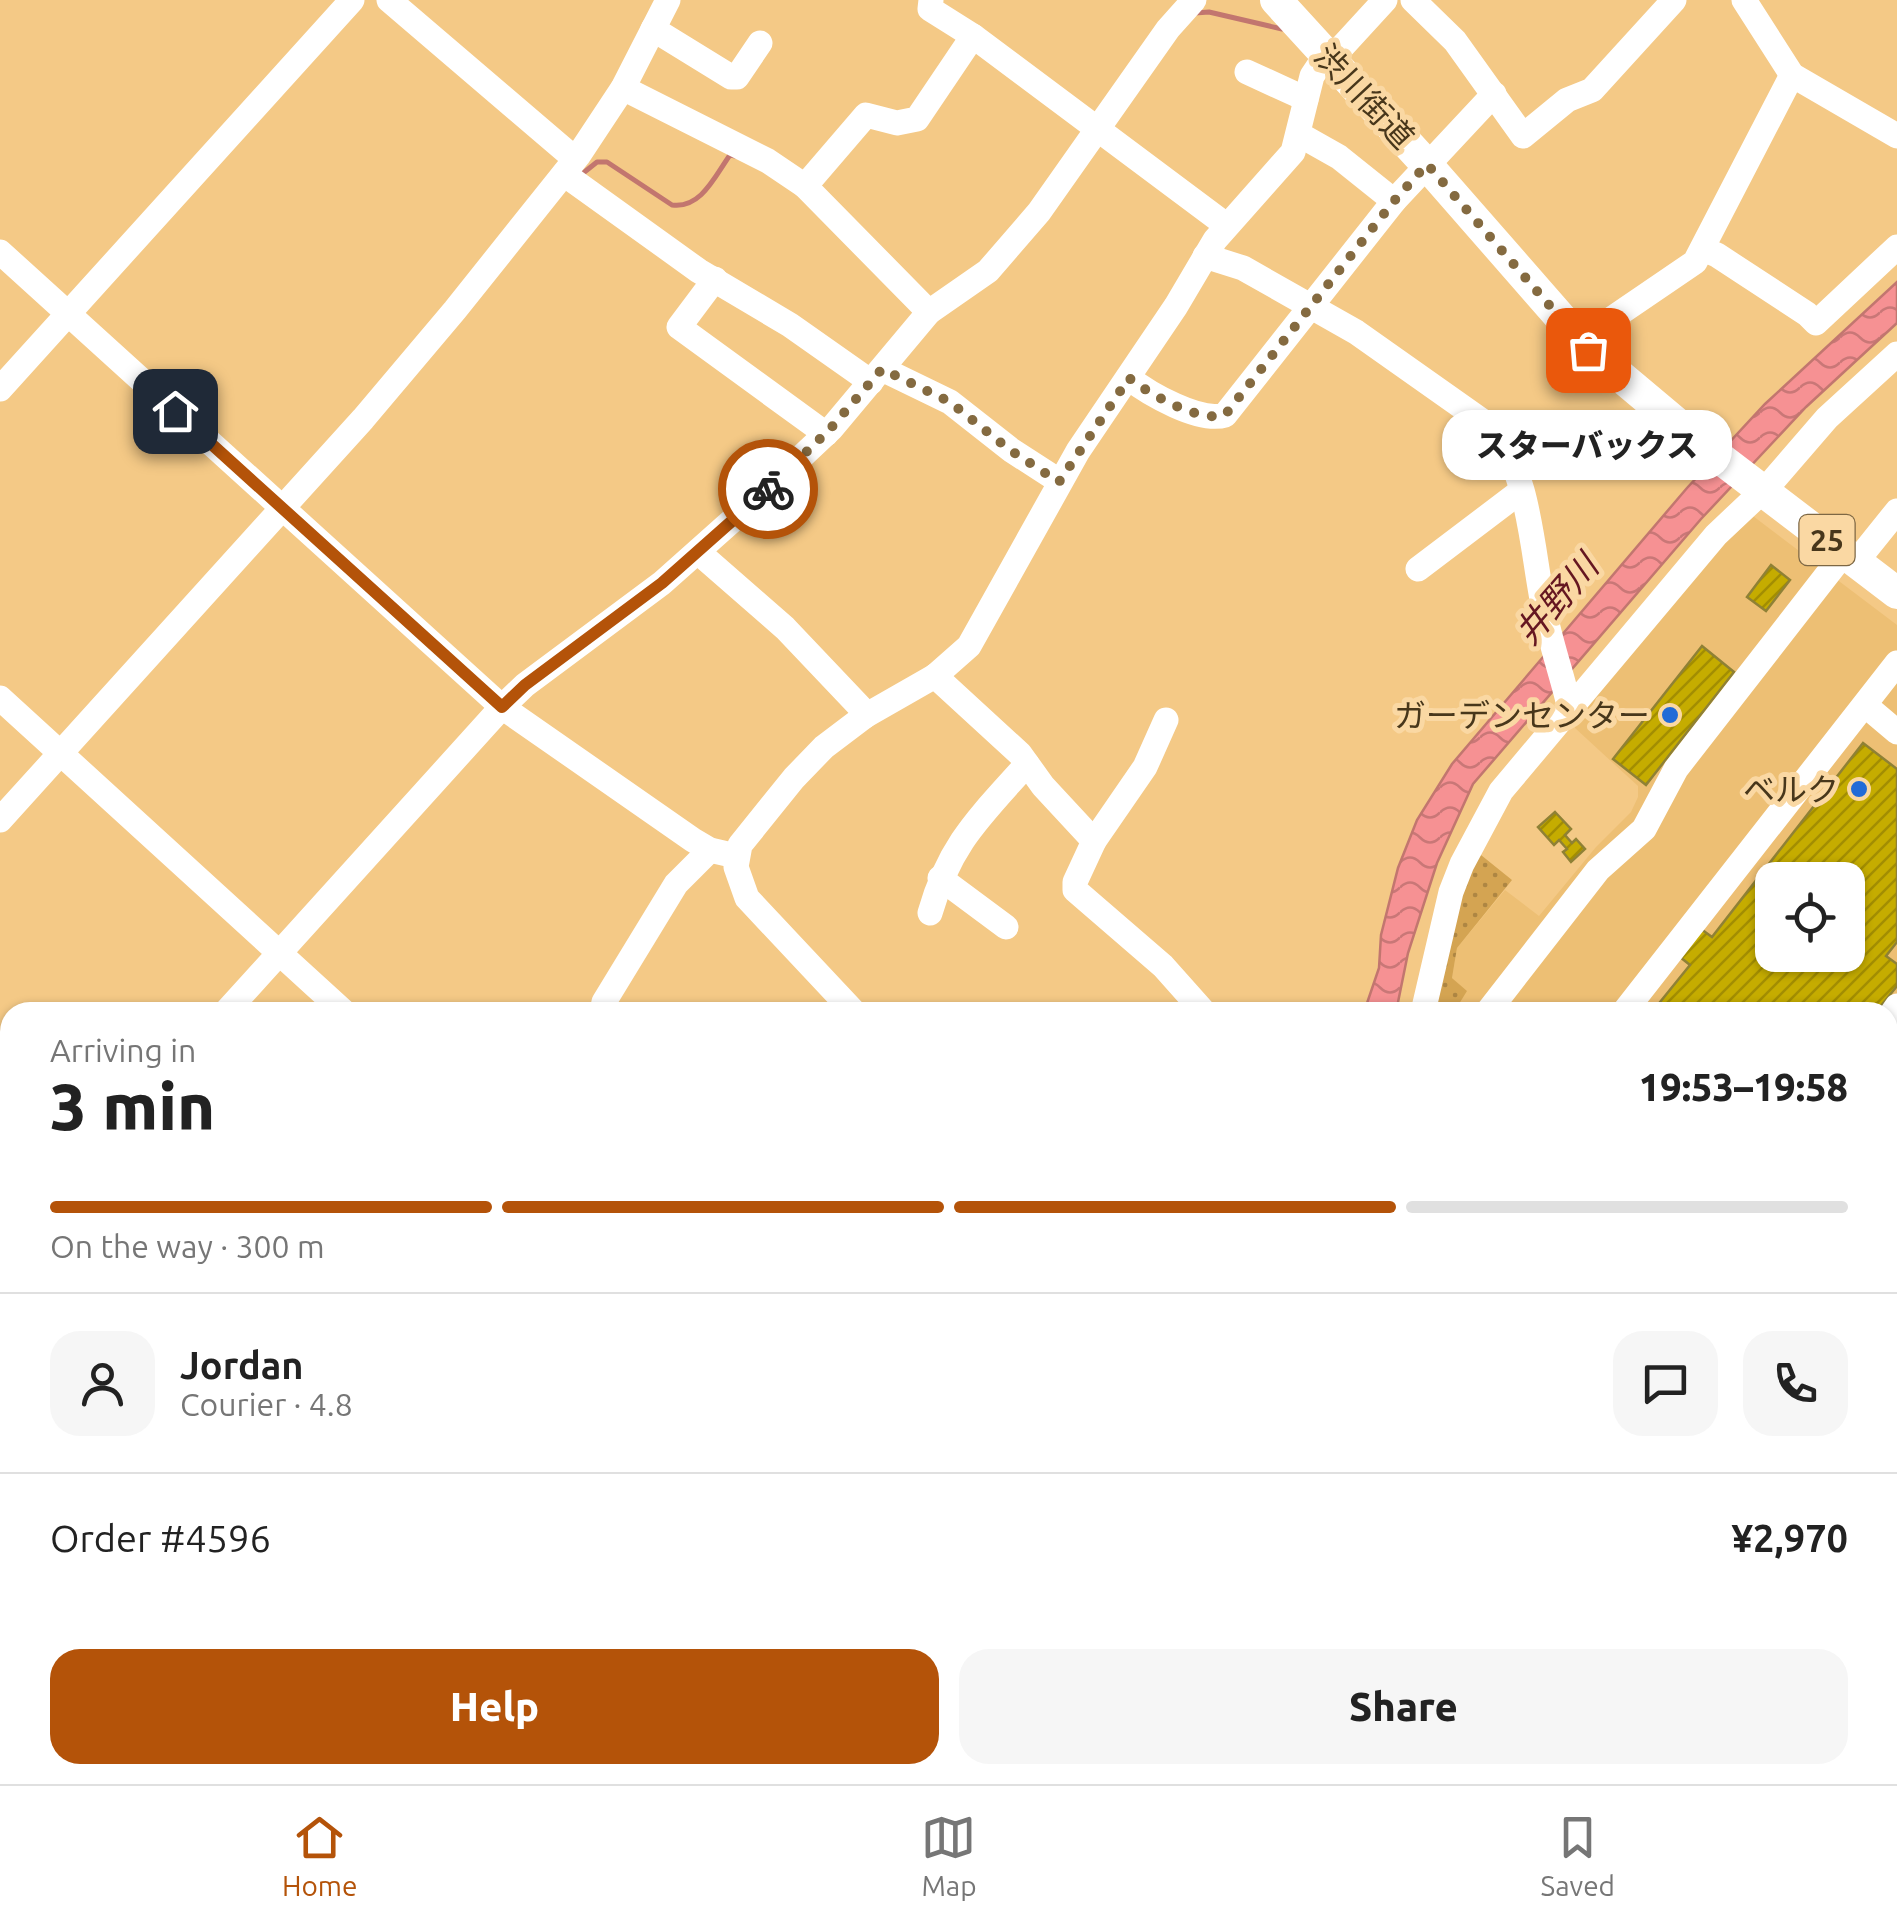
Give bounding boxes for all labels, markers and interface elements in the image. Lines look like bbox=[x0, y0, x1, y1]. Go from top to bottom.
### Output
street label: 渋川街道 bbox=[1308, 37, 1422, 155]
pin bbox=[1546, 308, 1631, 393]
icon: bag bbox=[1561, 323, 1616, 378]
pin bbox=[133, 369, 218, 454]
icon: home bbox=[148, 384, 203, 439]
callout: スターバックス bbox=[1443, 410, 1733, 480]
text: スターバックス bbox=[1476, 427, 1698, 463]
courier bbox=[718, 439, 818, 539]
icon: bike bbox=[741, 462, 796, 517]
road number: 25 bbox=[1800, 515, 1854, 565]
water label: 井野川 bbox=[1506, 543, 1608, 652]
place label: ガーデンセンター bbox=[1394, 697, 1650, 733]
marker: ガーデンセンター bbox=[1659, 704, 1681, 726]
place label: ベルク bbox=[1743, 771, 1839, 807]
marker: ベルク bbox=[1848, 778, 1870, 800]
map controls bbox=[1755, 862, 1865, 972]
button: locate bbox=[1755, 862, 1865, 972]
text: Arriving in bbox=[50, 1032, 196, 1068]
text: 19:53–19:58 bbox=[1639, 1066, 1848, 1108]
text: 3 min bbox=[50, 1069, 215, 1142]
text: On the way · 300 m bbox=[50, 1228, 325, 1264]
button: person bbox=[50, 1331, 155, 1436]
button: chat bbox=[1613, 1331, 1718, 1436]
button: phone bbox=[1743, 1331, 1848, 1436]
text: Jordan bbox=[180, 1344, 304, 1386]
text: Courier · 4.8 bbox=[180, 1386, 353, 1422]
text: Order #4596 bbox=[50, 1517, 271, 1559]
text: ¥2,970 bbox=[1731, 1517, 1848, 1559]
button: Help bbox=[50, 1649, 939, 1764]
button: Share bbox=[959, 1649, 1848, 1764]
tab: Home bbox=[282, 1810, 358, 1901]
tab: Map bbox=[921, 1810, 977, 1901]
tab: Saved bbox=[1540, 1810, 1615, 1901]

